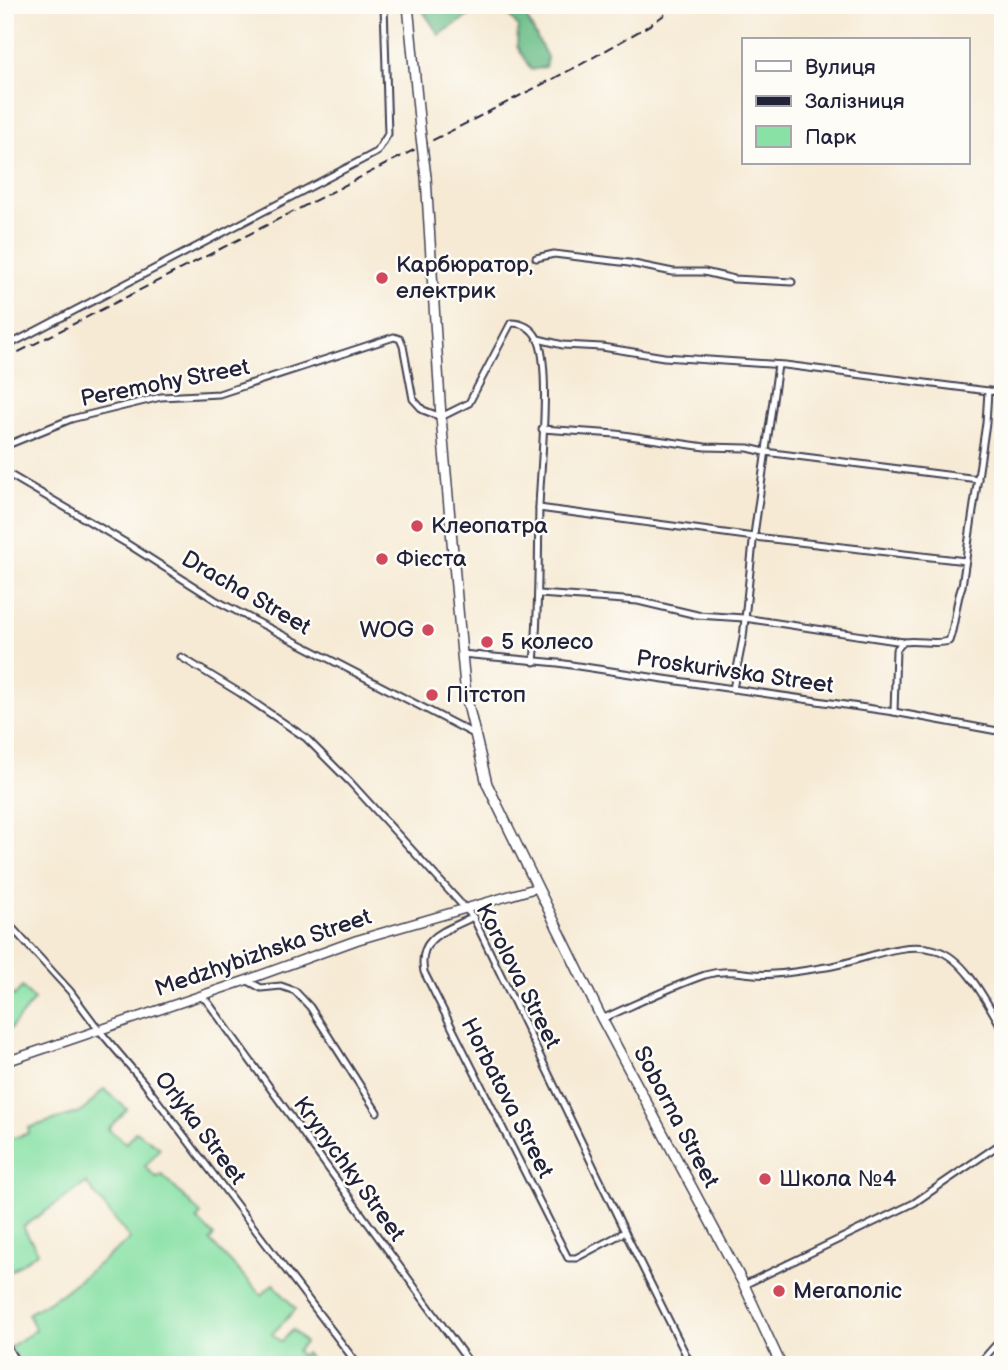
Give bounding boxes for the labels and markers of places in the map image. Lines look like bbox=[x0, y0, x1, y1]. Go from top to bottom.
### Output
place label: Карбюратор, електрик bbox=[396, 251, 533, 305]
marker: Карбюратор, електрик bbox=[374, 270, 390, 286]
place label: Клеопатра bbox=[431, 512, 548, 540]
marker: Клеопатра bbox=[409, 518, 425, 534]
place label: Фієста bbox=[396, 545, 467, 573]
marker: Фієста bbox=[374, 551, 390, 567]
place label: WOG bbox=[359, 616, 414, 644]
marker: WOG bbox=[420, 622, 436, 638]
place label: 5 колесо bbox=[501, 628, 593, 656]
marker: 5 колесо bbox=[479, 634, 495, 650]
place label: Пітстоп bbox=[446, 681, 526, 709]
marker: Пітстоп bbox=[424, 687, 440, 703]
place label: Школа №4 bbox=[779, 1165, 896, 1193]
marker: Школа №4 bbox=[757, 1171, 773, 1187]
place label: Мегаполіс bbox=[793, 1277, 902, 1305]
marker: Мегаполіс bbox=[771, 1283, 787, 1299]

